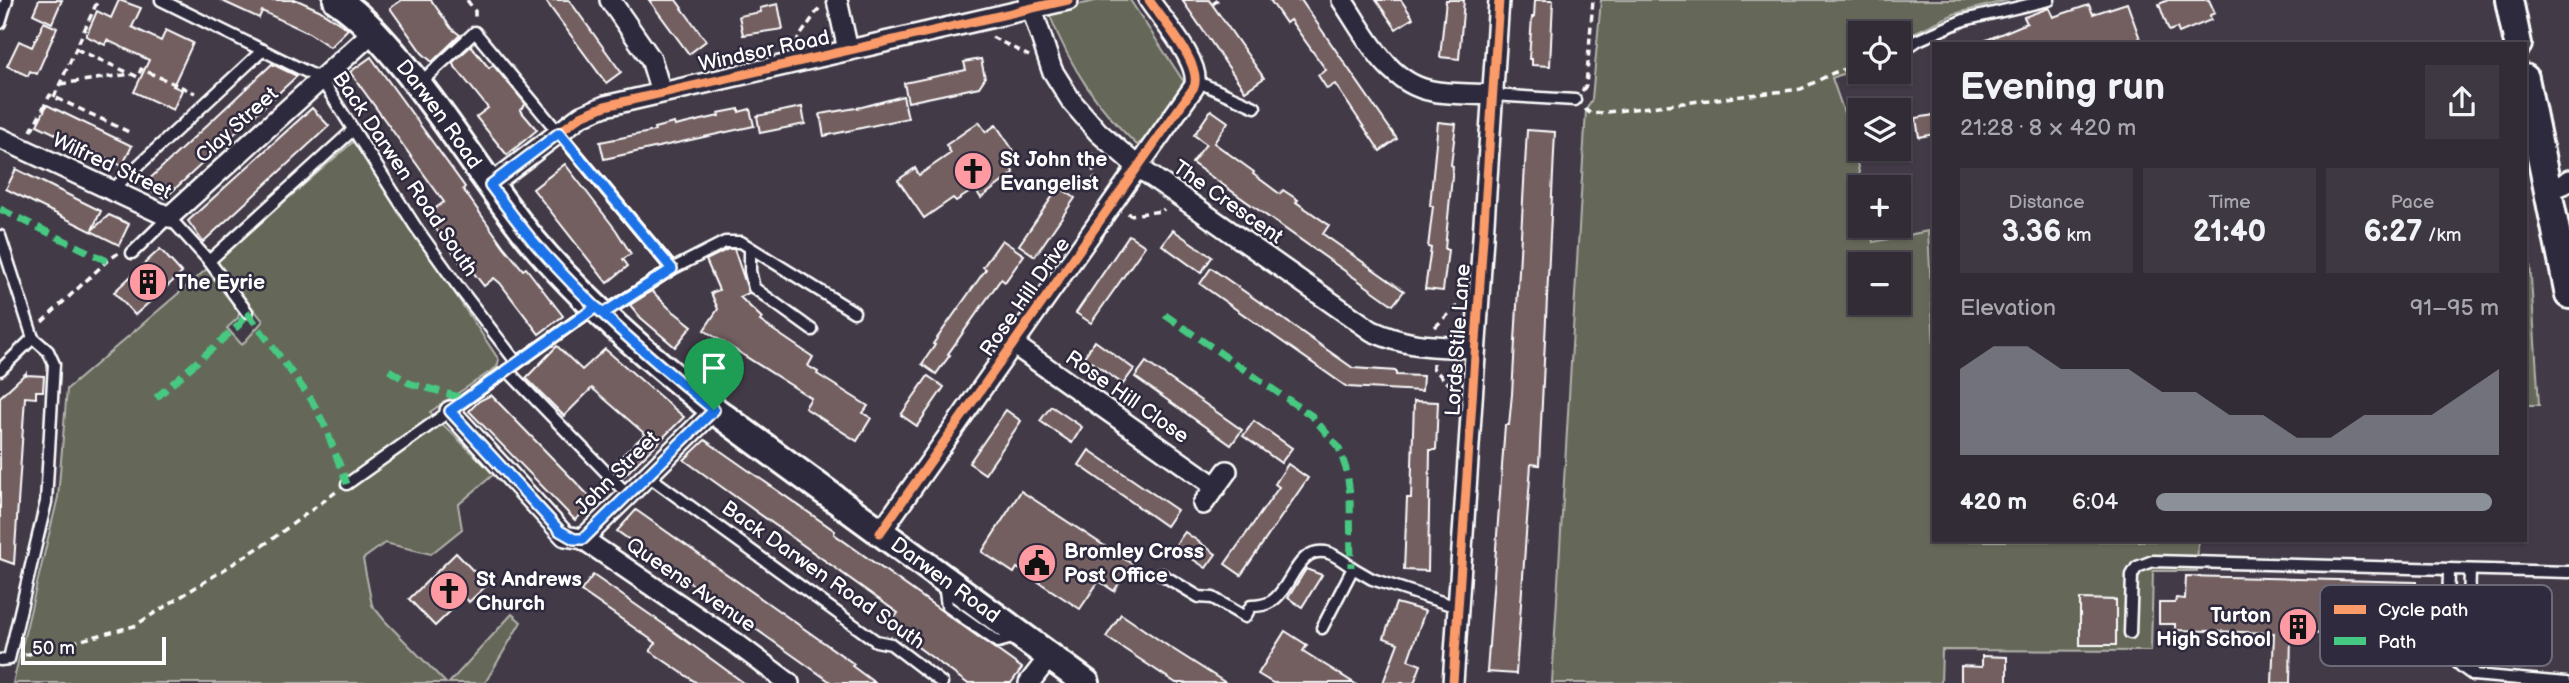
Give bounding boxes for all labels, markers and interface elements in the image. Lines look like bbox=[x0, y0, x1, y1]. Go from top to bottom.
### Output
map controls bbox=[1848, 21, 1911, 315]
button: locate bbox=[1848, 21, 1911, 84]
street label: Windsor Road bbox=[696, 25, 832, 77]
street label: Darwen Road bbox=[391, 54, 488, 174]
text: Evening run bbox=[1960, 65, 2165, 110]
button: share bbox=[2425, 65, 2499, 139]
street label: Back Darwen Road South bbox=[327, 67, 483, 281]
street label: Clay Street bbox=[191, 81, 284, 169]
button: layers bbox=[1848, 98, 1911, 161]
text: 21:28 · 8 × 420 m bbox=[1960, 114, 2136, 142]
street label: Wilfred Street bbox=[48, 127, 176, 205]
place label: St John the Evangelist bbox=[1000, 147, 1107, 196]
church icon: St John the Evangelist bbox=[952, 150, 994, 192]
street label: The Crescent bbox=[1168, 155, 1288, 249]
button: + bbox=[1848, 175, 1911, 238]
text: Distance bbox=[2009, 191, 2084, 214]
text: Time bbox=[2208, 191, 2251, 214]
text: Pace bbox=[2391, 191, 2434, 214]
text: 3.36 bbox=[2002, 214, 2061, 250]
text: 21:40 bbox=[2193, 214, 2266, 250]
text: 6:27 bbox=[2364, 214, 2423, 250]
text: km bbox=[2061, 224, 2091, 247]
text: /km bbox=[2423, 224, 2461, 247]
street label: Rose Hill Drive bbox=[975, 232, 1075, 362]
button: − bbox=[1848, 252, 1911, 315]
building icon: The Eyrie bbox=[127, 261, 169, 303]
street label: Lords Stile Lane bbox=[1440, 263, 1476, 417]
place label: The Eyrie bbox=[175, 270, 265, 295]
text: Elevation bbox=[1960, 294, 2056, 322]
text: 91–95 m bbox=[2410, 294, 2499, 322]
pin bbox=[684, 338, 744, 410]
street label: Rose Hill Close bbox=[1060, 345, 1194, 449]
icon: arrive bbox=[695, 349, 733, 387]
street label: John Street bbox=[570, 425, 665, 520]
text: 420 m bbox=[1960, 488, 2027, 516]
text: 6:04 bbox=[2072, 488, 2118, 516]
street label: Back Darwen Road South bbox=[717, 495, 929, 655]
street label: Queens Avenue bbox=[621, 532, 761, 638]
street label: Darwen Road bbox=[886, 532, 1005, 628]
place label: Bromley Cross Post Office bbox=[1064, 539, 1204, 588]
public building icon: Bromley Cross Post Office bbox=[1016, 542, 1058, 584]
place label: St Andrews Church bbox=[476, 567, 582, 616]
church icon: St Andrews Church bbox=[428, 570, 470, 612]
legend bbox=[2320, 585, 2552, 666]
text: Cycle path bbox=[2378, 599, 2468, 622]
place label: Turton High School bbox=[2156, 603, 2271, 652]
building icon: Turton High School bbox=[2277, 606, 2319, 648]
text: Path bbox=[2378, 631, 2416, 654]
scale bar bbox=[21, 634, 166, 666]
text: 50 m bbox=[32, 637, 75, 660]

